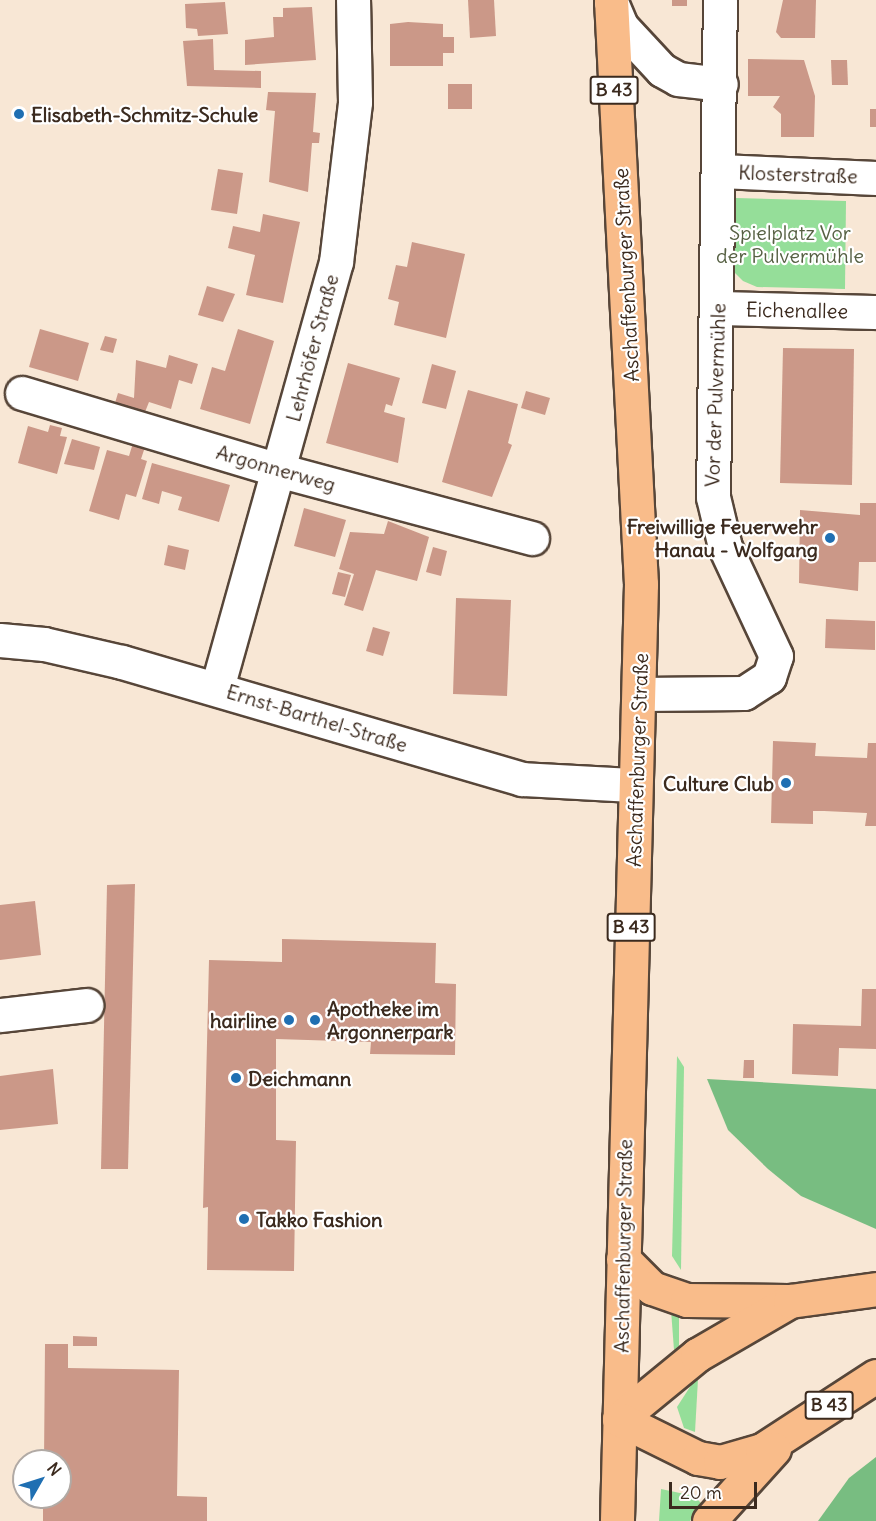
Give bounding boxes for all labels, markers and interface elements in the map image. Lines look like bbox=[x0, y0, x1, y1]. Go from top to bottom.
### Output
road number: B 43 bbox=[588, 75, 640, 105]
place label: Elisabeth-Schmitz-Schule bbox=[31, 102, 258, 126]
marker: Elisabeth-Schmitz-Schule bbox=[12, 107, 26, 121]
street label: Klosterstraße bbox=[738, 160, 858, 188]
street label: Aschaffenburger Straße bbox=[608, 167, 644, 383]
park label: Spielplatz Vor der Pulvermühle bbox=[716, 220, 864, 267]
street label: Lehrhöfer Straße bbox=[281, 272, 343, 424]
street label: Eichenallee bbox=[746, 297, 848, 323]
street label: Vor der Pulvermühle bbox=[700, 303, 730, 487]
street label: Argonnerweg bbox=[214, 440, 338, 496]
place label: Freiwillige Feuerwehr Hanau - Wolfgang bbox=[627, 514, 818, 561]
marker: Freiwillige Feuerwehr Hanau - Wolfgang bbox=[823, 531, 837, 545]
street label: Aschaffenburger Straße bbox=[621, 653, 653, 867]
street label: Ernst-Barthel-Straße bbox=[224, 679, 410, 757]
place label: Culture Club bbox=[663, 771, 774, 795]
marker: Culture Club bbox=[779, 776, 793, 790]
road number: B 43 bbox=[606, 912, 656, 942]
place label: Apotheke im Argonnerpark bbox=[327, 996, 453, 1043]
place label: hairline bbox=[210, 1008, 277, 1032]
marker: hairline bbox=[282, 1013, 296, 1027]
marker: Apotheke im Argonnerpark bbox=[308, 1013, 322, 1027]
place label: Deichmann bbox=[248, 1066, 351, 1090]
marker: Deichmann bbox=[229, 1071, 243, 1085]
street label: Aschaffenburger Straße bbox=[609, 1139, 637, 1353]
place label: Takko Fashion bbox=[256, 1207, 383, 1231]
marker: Takko Fashion bbox=[237, 1212, 251, 1226]
road number: B 43 bbox=[804, 1390, 854, 1420]
north arrow bbox=[12, 1449, 72, 1509]
text: N bbox=[43, 1458, 66, 1480]
scale bar bbox=[672, 1470, 760, 1508]
text: 20 m bbox=[680, 1481, 722, 1504]

